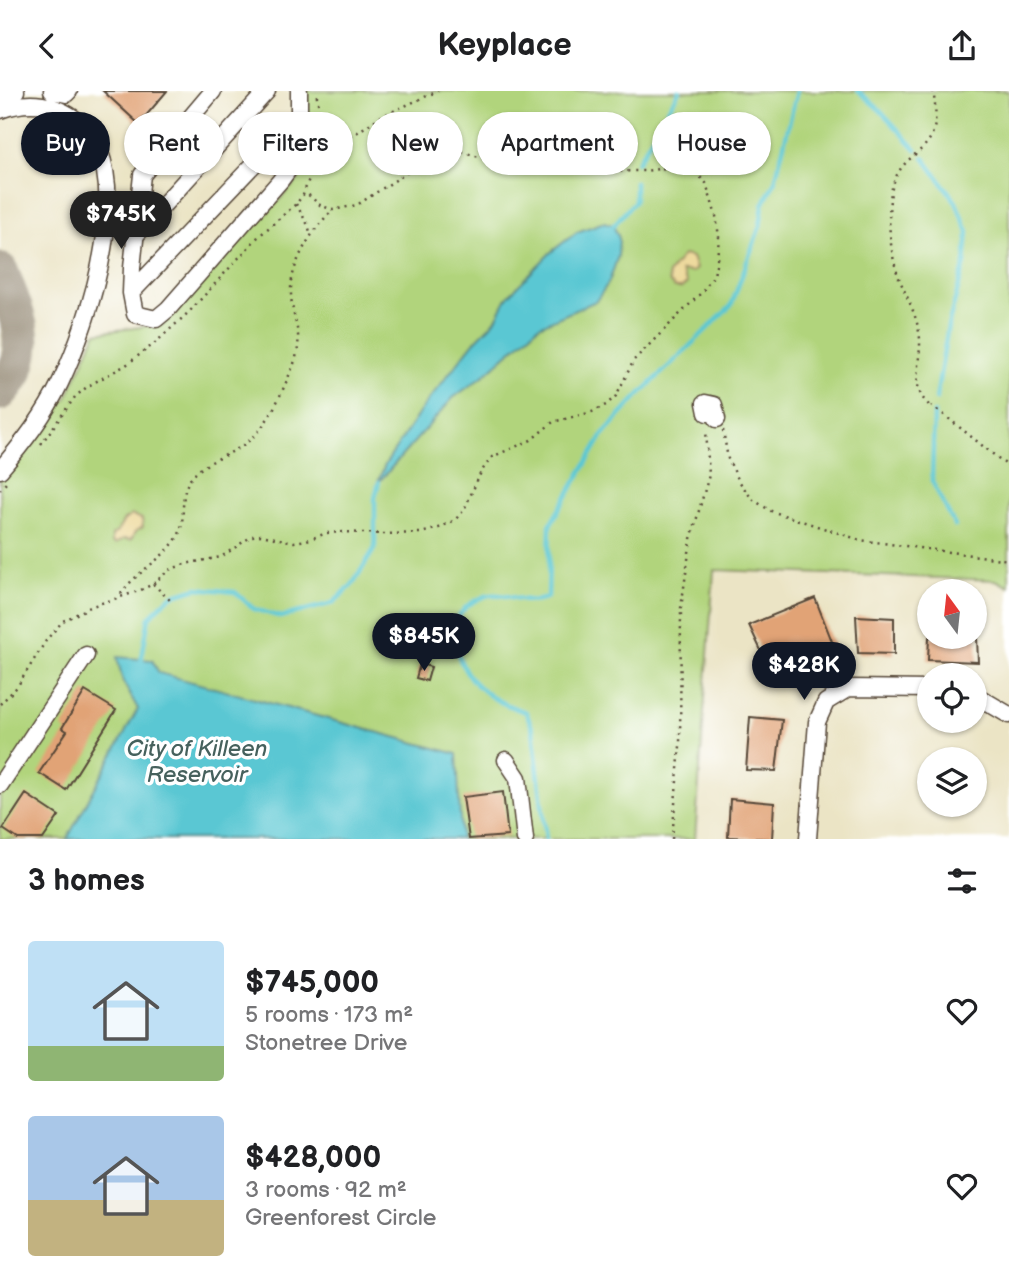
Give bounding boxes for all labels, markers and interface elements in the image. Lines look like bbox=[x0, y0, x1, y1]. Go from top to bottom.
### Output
text: Keyplace bbox=[437, 26, 572, 65]
icon: back bbox=[28, 27, 66, 65]
icon: share bbox=[943, 27, 981, 65]
chip: Buy bbox=[21, 112, 110, 175]
chip: Rent bbox=[124, 112, 224, 175]
chip: Filters bbox=[238, 112, 353, 175]
chip: New bbox=[367, 112, 463, 175]
chip: Apartment bbox=[477, 112, 638, 175]
chip: House bbox=[652, 112, 771, 175]
pin: $745K bbox=[72, 191, 170, 251]
text: $745K bbox=[86, 200, 156, 228]
north arrow bbox=[917, 579, 987, 649]
map controls bbox=[917, 579, 987, 817]
pin: $845K bbox=[375, 613, 473, 673]
text: $845K bbox=[388, 622, 460, 650]
pin: $428K bbox=[755, 643, 853, 702]
text: $428K bbox=[768, 651, 840, 679]
button: locate bbox=[917, 663, 987, 733]
water label: City of Killeen Reservoir bbox=[127, 735, 267, 789]
button: layers bbox=[917, 747, 987, 817]
icon: filters bbox=[943, 862, 981, 900]
text: 3 homes bbox=[28, 863, 145, 899]
text: $745,000 bbox=[245, 965, 379, 1001]
icon: home bbox=[84, 969, 168, 1053]
icon: heart bbox=[943, 992, 981, 1030]
text: 5 rooms · 173 m² bbox=[245, 1001, 413, 1029]
text: Stonetree Drive bbox=[245, 1029, 407, 1057]
text: $428,000 bbox=[245, 1140, 381, 1176]
icon: home bbox=[84, 1144, 168, 1228]
icon: heart bbox=[943, 1167, 981, 1205]
text: 3 rooms · 92 m² bbox=[245, 1176, 407, 1204]
text: Greenforest Circle bbox=[245, 1204, 436, 1232]

